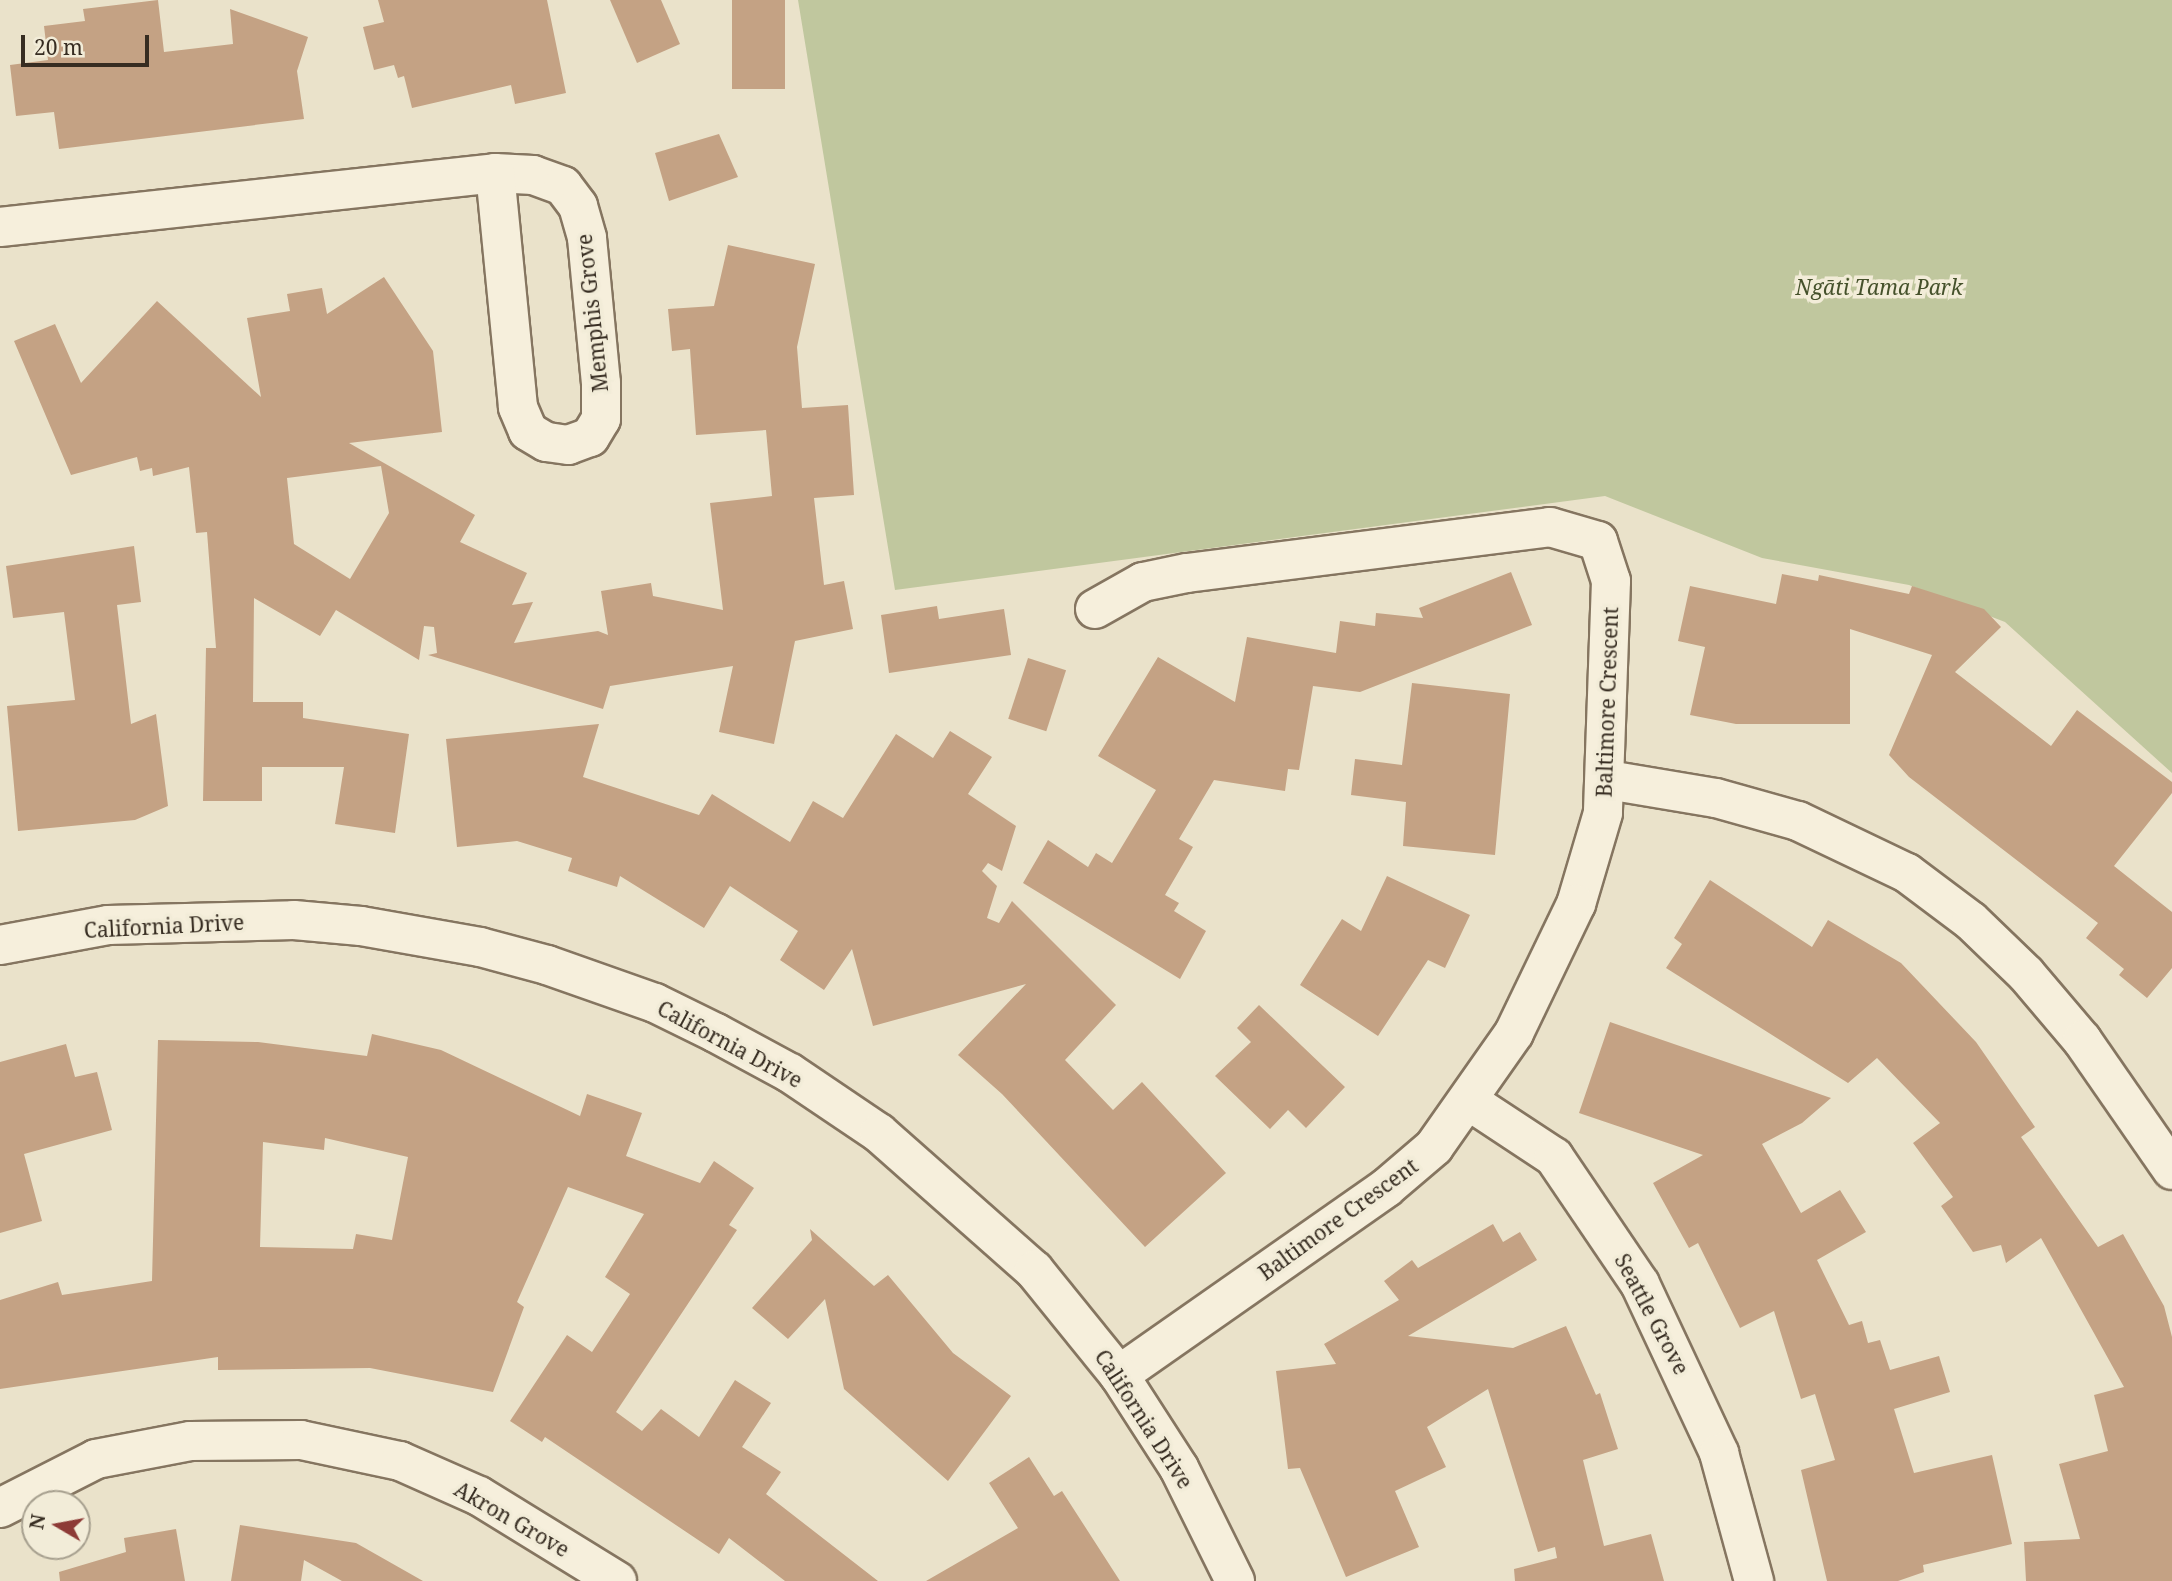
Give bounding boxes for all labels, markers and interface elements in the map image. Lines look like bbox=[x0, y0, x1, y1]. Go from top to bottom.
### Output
scale bar bbox=[24, 21, 152, 65]
text: 20 m bbox=[34, 33, 83, 61]
street label: Memphis Grove bbox=[571, 233, 613, 393]
park label: Ngāti Tama Park bbox=[1795, 274, 1963, 300]
street label: Baltimore Crescent bbox=[1591, 606, 1623, 798]
street label: California Drive bbox=[83, 909, 245, 943]
street label: California Drive bbox=[653, 995, 807, 1093]
street label: Baltimore Crescent bbox=[1253, 1153, 1423, 1285]
street label: Seattle Grove bbox=[1610, 1249, 1694, 1379]
street label: California Drive bbox=[1090, 1345, 1198, 1493]
street label: Akron Grove bbox=[450, 1476, 574, 1562]
north arrow bbox=[21, 1490, 91, 1560]
text: N bbox=[23, 1512, 51, 1531]

